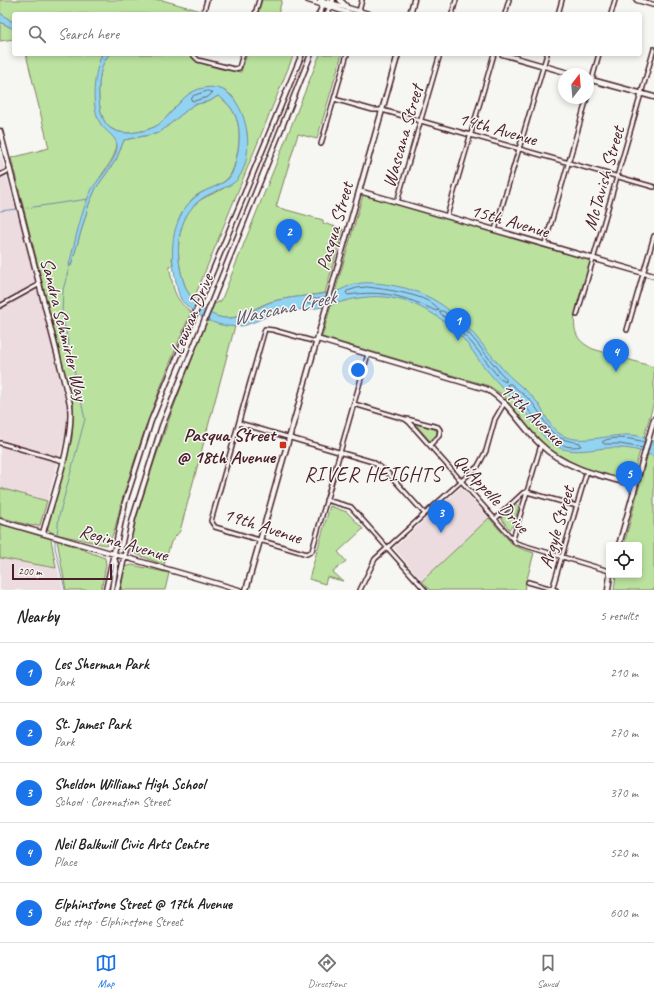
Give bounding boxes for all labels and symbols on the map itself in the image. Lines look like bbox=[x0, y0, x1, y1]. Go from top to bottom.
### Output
north arrow bbox=[558, 68, 594, 104]
street label: Wascana Street bbox=[377, 80, 430, 190]
street label: 14th Avenue bbox=[456, 106, 541, 152]
street label: McTavish Street bbox=[578, 122, 631, 233]
street label: Pasqua Street bbox=[311, 178, 359, 273]
street label: 15th Avenue bbox=[468, 198, 553, 244]
pin: 2 bbox=[276, 219, 302, 252]
street label: Sandra Schmirler Way bbox=[35, 255, 94, 405]
street label: Lewvan Drive bbox=[165, 269, 220, 358]
water label: Wascana Creek bbox=[231, 284, 341, 331]
pin: 1 bbox=[445, 308, 471, 341]
pin: 4 bbox=[603, 339, 629, 372]
your location bbox=[348, 360, 368, 380]
street label: 17th Avenue bbox=[495, 378, 571, 453]
place label: Pasqua Street @ 18th Avenue bbox=[177, 423, 278, 469]
marker: Pasqua Street @ 18th Avenue bbox=[278, 440, 288, 450]
street label: Qu'Appelle Drive bbox=[448, 449, 535, 540]
pin: 5 bbox=[616, 461, 642, 494]
district label: RIVER HEIGHTS bbox=[304, 462, 445, 487]
street label: Argyle Street bbox=[534, 482, 581, 571]
pin: 3 bbox=[428, 500, 454, 533]
street label: 19th Avenue bbox=[221, 502, 306, 550]
street label: Regina Avenue bbox=[77, 519, 173, 568]
scale bar bbox=[12, 562, 112, 581]

